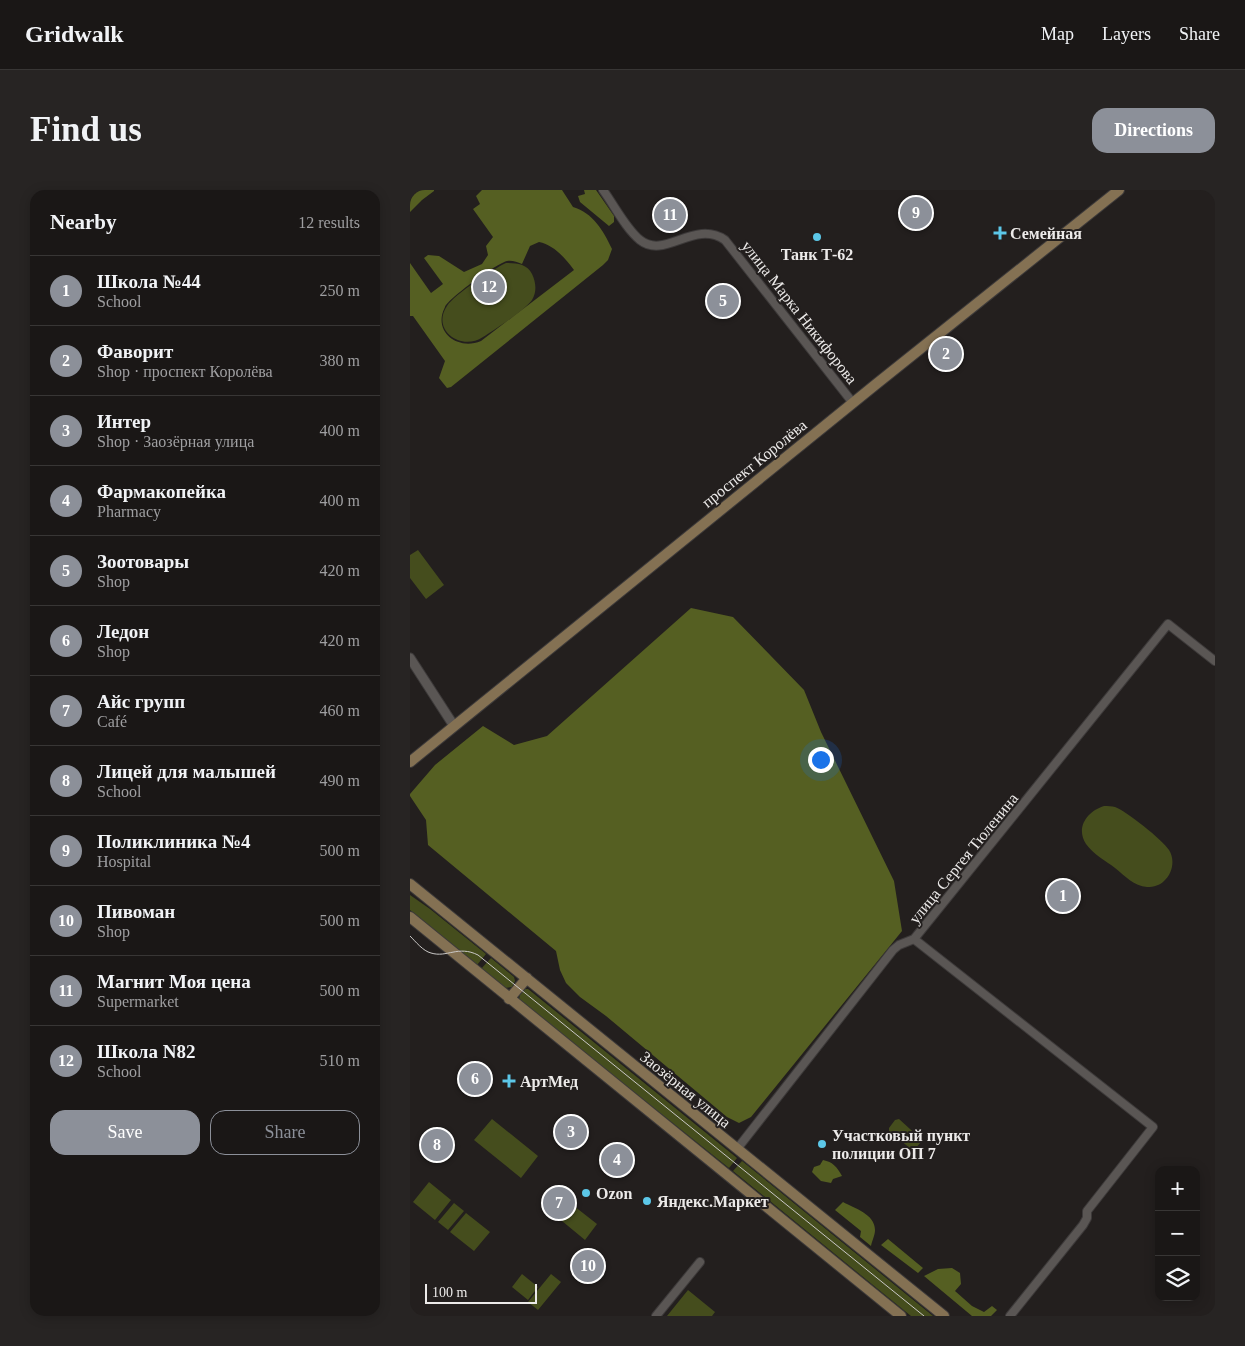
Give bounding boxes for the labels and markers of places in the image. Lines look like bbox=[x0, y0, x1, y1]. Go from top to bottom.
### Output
pin: 9 bbox=[900, 194, 932, 232]
pin: 11 bbox=[654, 196, 686, 234]
place label: Семейная bbox=[1010, 225, 1082, 242]
marker: Семейная bbox=[994, 227, 1006, 239]
marker: Танк Т-62 bbox=[811, 231, 823, 243]
place label: Танк Т-62 bbox=[781, 246, 853, 263]
pin: 12 bbox=[473, 268, 505, 306]
pin: 5 bbox=[707, 282, 739, 320]
pin: 2 bbox=[930, 335, 962, 373]
pin: 1 bbox=[1047, 877, 1079, 915]
pin: 6 bbox=[459, 1060, 491, 1098]
place label: АртМед bbox=[520, 1073, 578, 1091]
marker: АртМед bbox=[502, 1074, 516, 1088]
pin: 3 bbox=[555, 1113, 587, 1151]
pin: 8 bbox=[421, 1126, 453, 1164]
place label: Участковый пункт полиции ОП 7 bbox=[832, 1127, 970, 1162]
marker: Участковый пункт полиции ОП 7 bbox=[816, 1138, 828, 1150]
pin: 4 bbox=[601, 1141, 633, 1179]
pin: 7 bbox=[543, 1184, 575, 1222]
place label: Ozon bbox=[596, 1185, 633, 1202]
marker: Ozon bbox=[580, 1187, 592, 1199]
place label: Яндекс.Маркет bbox=[657, 1193, 769, 1211]
marker: Яндекс.Маркет bbox=[641, 1195, 653, 1207]
pin: 10 bbox=[572, 1247, 604, 1285]

